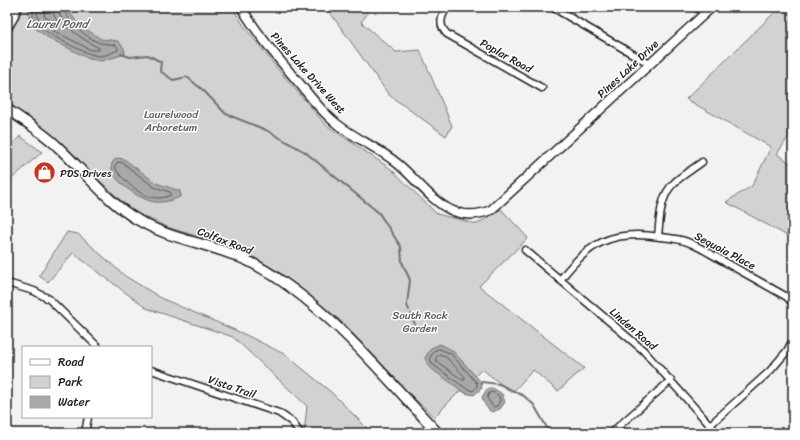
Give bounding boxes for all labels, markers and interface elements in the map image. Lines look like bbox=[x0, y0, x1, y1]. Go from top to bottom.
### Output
water label: Laurel Pond bbox=[26, 13, 91, 35]
street label: Pines Lake Drive West bbox=[266, 28, 350, 119]
street label: Poplar Road bbox=[476, 34, 537, 79]
street label: Pines Lake Drive bbox=[593, 35, 664, 103]
park label: Laurelwood Arboretum bbox=[144, 105, 199, 137]
shop icon: PDS Drives bbox=[31, 160, 57, 186]
place label: PDS Drives bbox=[60, 164, 112, 183]
street label: Colfax Road bbox=[195, 222, 257, 261]
street label: Sequoia Place bbox=[691, 227, 759, 275]
street label: Linden Road bbox=[605, 303, 662, 356]
park label: South Rock Garden bbox=[392, 306, 448, 338]
legend bbox=[22, 346, 152, 418]
text: Road bbox=[58, 351, 85, 373]
street label: Vista Trail bbox=[206, 370, 259, 404]
text: Park bbox=[58, 371, 83, 393]
text: Water bbox=[58, 391, 91, 413]

